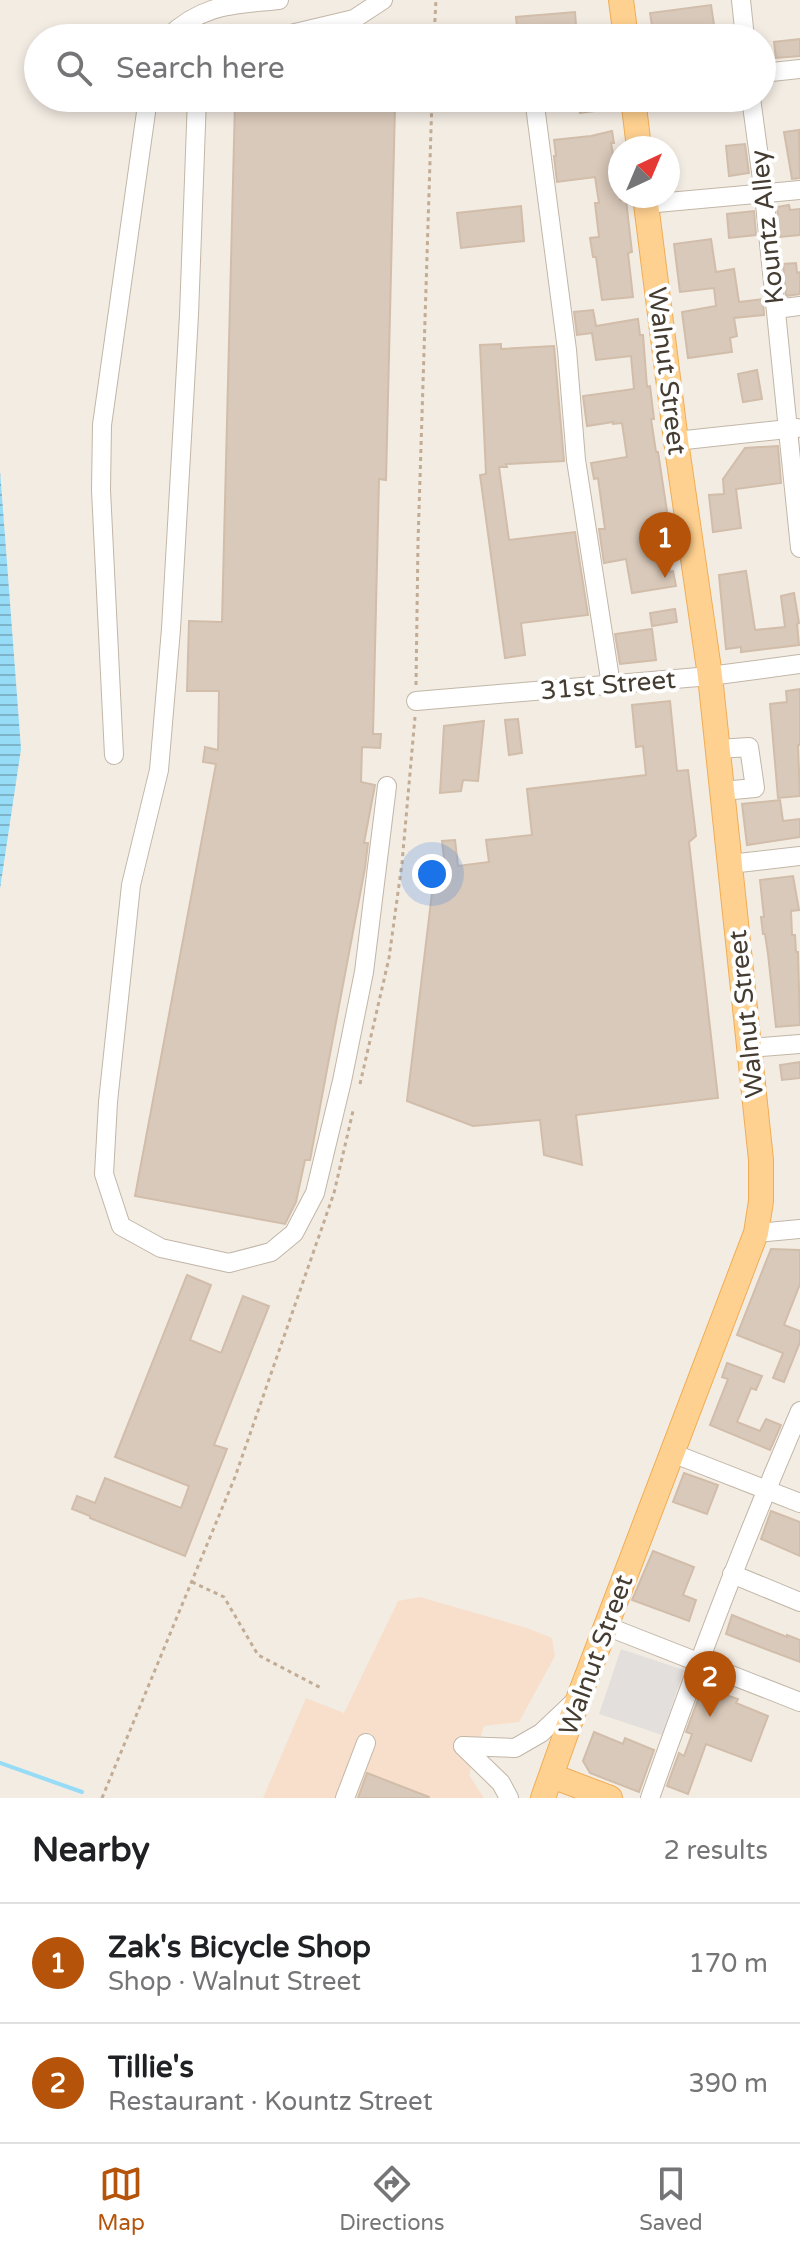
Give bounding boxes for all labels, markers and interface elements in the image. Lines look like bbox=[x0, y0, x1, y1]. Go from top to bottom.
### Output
search box bbox=[24, 24, 776, 112]
icon: search bbox=[52, 46, 96, 90]
text: Search here bbox=[116, 50, 285, 87]
north arrow bbox=[608, 136, 680, 208]
street label: Kountz Alley bbox=[743, 148, 791, 306]
street label: Walnut Street bbox=[641, 285, 693, 457]
pin: 1 bbox=[639, 512, 691, 578]
street label: 31st Street bbox=[539, 664, 677, 706]
your location bbox=[412, 854, 452, 894]
street label: Walnut Street bbox=[722, 928, 770, 1100]
street label: Walnut Street bbox=[553, 1570, 639, 1740]
pin: 2 bbox=[684, 1651, 736, 1717]
text: Nearby bbox=[32, 1830, 150, 1871]
text: 2 results bbox=[663, 1835, 768, 1866]
text: Zak's Bicycle Shop bbox=[108, 1929, 371, 1966]
text: 1 bbox=[50, 1948, 66, 1979]
text: 170 m bbox=[688, 1948, 768, 1979]
text: Shop · Walnut Street bbox=[108, 1966, 361, 1997]
text: Tillie's bbox=[108, 2049, 194, 2086]
text: 2 bbox=[50, 2068, 66, 2099]
text: 390 m bbox=[688, 2068, 768, 2099]
text: Restaurant · Kountz Street bbox=[108, 2086, 433, 2117]
tab: Map bbox=[97, 2162, 145, 2236]
tab: Directions bbox=[339, 2162, 445, 2236]
tab: Saved bbox=[639, 2162, 703, 2236]

